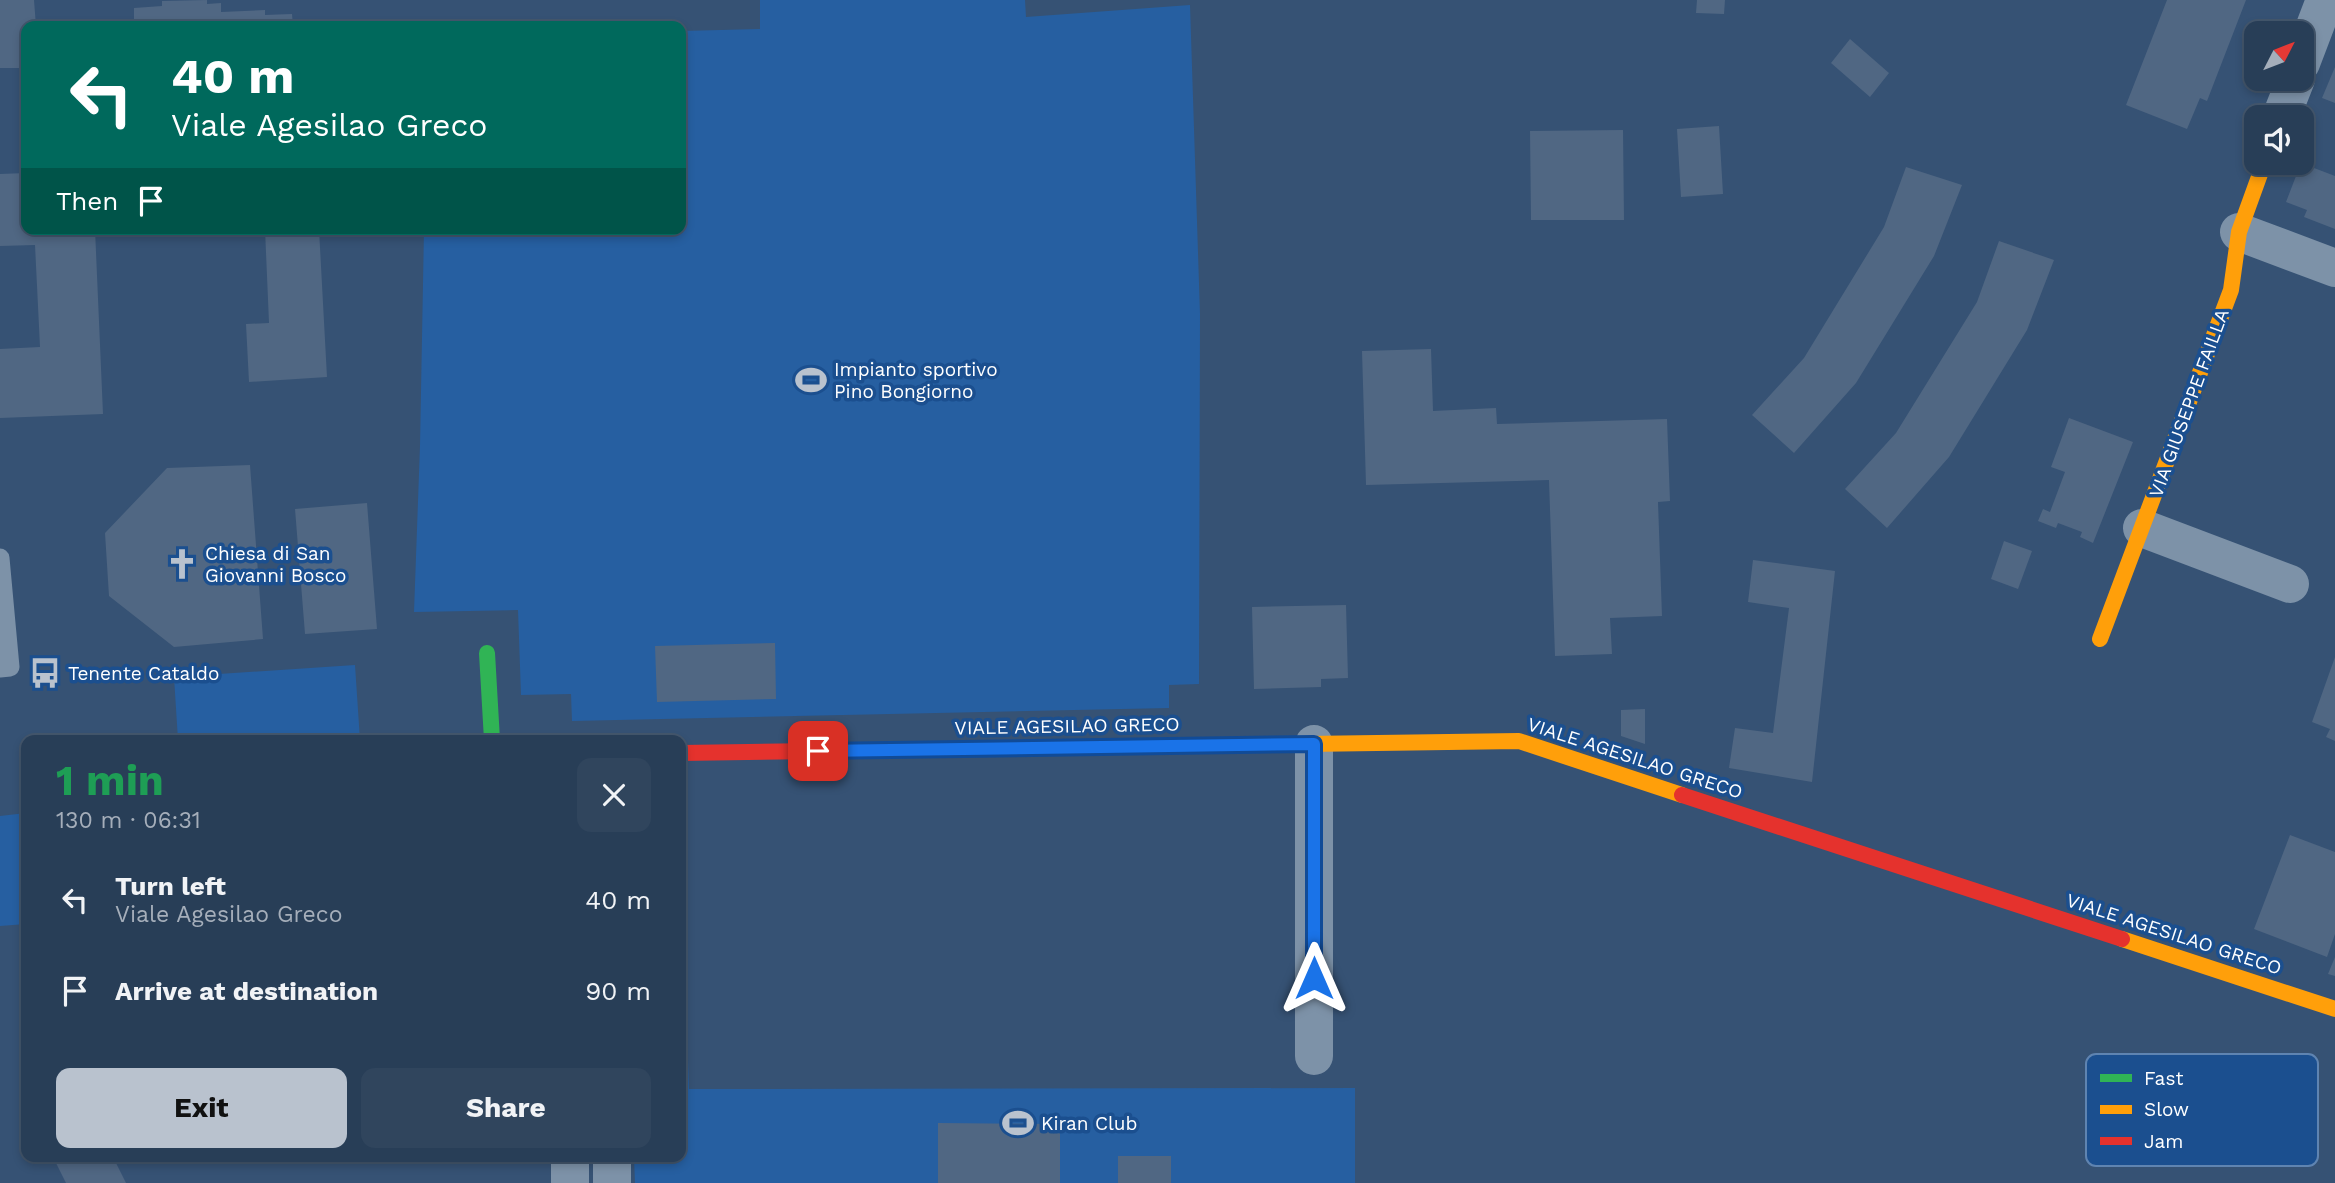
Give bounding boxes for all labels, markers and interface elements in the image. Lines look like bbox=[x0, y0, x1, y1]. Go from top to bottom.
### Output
north arrow bbox=[2244, 21, 2314, 91]
map controls bbox=[2244, 21, 2314, 175]
text: 40 m bbox=[171, 47, 294, 105]
icon: left bbox=[56, 49, 147, 140]
button: sound bbox=[2244, 105, 2314, 175]
text: Viale Agesilao Greco bbox=[171, 106, 488, 144]
icon: arrive bbox=[132, 182, 170, 220]
text: Then bbox=[56, 186, 118, 216]
street label: VIA GIUSEPPE FAILLA bbox=[2144, 305, 2234, 500]
place label: Impianto sportivo Pino Bongiorno bbox=[834, 358, 998, 403]
sports icon: Impianto sportivo Pino Bongiorno bbox=[794, 363, 828, 397]
place label: Chiesa di San Giovanni Bosco bbox=[205, 542, 347, 587]
church icon: Chiesa di San Giovanni Bosco bbox=[165, 547, 199, 581]
bus stop icon: Tenente Cataldo bbox=[28, 656, 62, 690]
place label: Tenente Cataldo bbox=[68, 662, 219, 685]
street label: VIALE AGESILAO GRECO bbox=[1524, 712, 1746, 804]
street label: VIALE AGESILAO GRECO bbox=[954, 713, 1180, 739]
pin bbox=[788, 721, 848, 781]
icon: arrive bbox=[799, 732, 837, 770]
text: 1 min bbox=[56, 756, 164, 805]
button: close bbox=[577, 758, 651, 832]
text: 130 m · 06:31 bbox=[56, 807, 201, 834]
text: Turn left bbox=[115, 871, 226, 901]
icon: left bbox=[56, 881, 94, 919]
text: 40 m bbox=[585, 885, 651, 915]
street label: VIALE AGESILAO GRECO bbox=[2063, 888, 2285, 980]
text: Viale Agesilao Greco bbox=[115, 901, 343, 928]
position arrow bbox=[1277, 941, 1351, 1015]
icon: arrive bbox=[56, 972, 94, 1010]
text: Arrive at destination bbox=[115, 976, 378, 1006]
text: 90 m bbox=[585, 976, 651, 1006]
legend bbox=[2086, 1054, 2318, 1166]
text: Fast bbox=[2144, 1067, 2183, 1090]
button: Exit bbox=[56, 1068, 347, 1148]
button: Share bbox=[361, 1068, 651, 1148]
text: Slow bbox=[2144, 1098, 2189, 1121]
sports icon: Kiran Club bbox=[1001, 1106, 1035, 1140]
place label: Kiran Club bbox=[1041, 1112, 1137, 1135]
text: Jam bbox=[2144, 1130, 2183, 1153]

